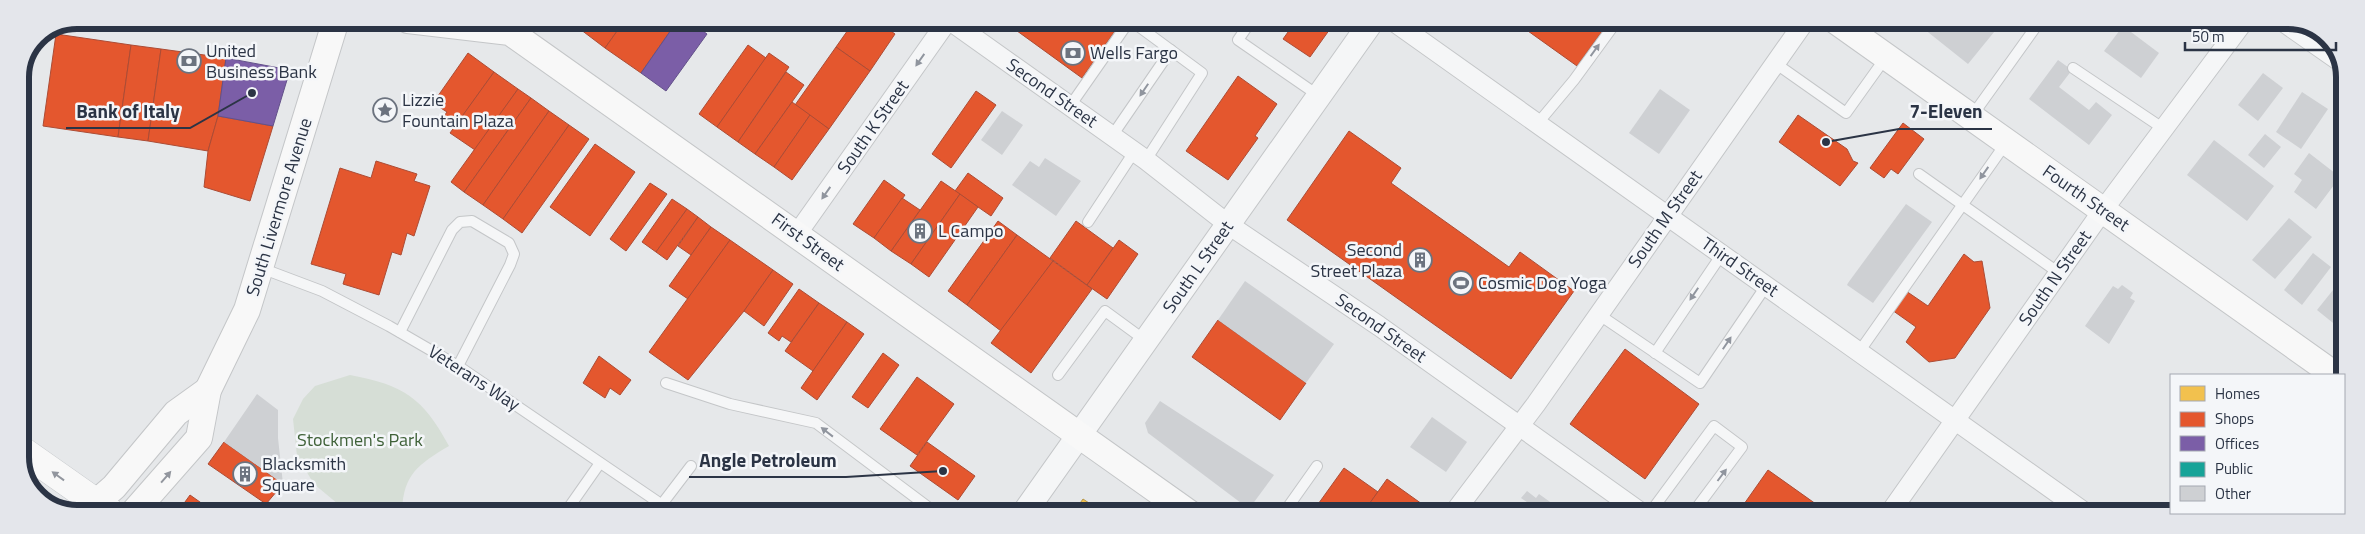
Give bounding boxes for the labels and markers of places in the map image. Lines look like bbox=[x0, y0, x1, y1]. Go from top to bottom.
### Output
place label: United Business Bank bbox=[206, 37, 317, 85]
place label: Wells Fargo bbox=[1090, 39, 1178, 66]
bank icon: Wells Fargo bbox=[1060, 40, 1086, 66]
bank icon: United Business Bank bbox=[176, 48, 202, 74]
place label: Lizzie Fountain Plaza bbox=[402, 86, 514, 134]
callout: Bank of Italy bbox=[66, 94, 190, 128]
callout: 7-Eleven bbox=[1899, 95, 1992, 129]
place icon: Lizzie Fountain Plaza bbox=[372, 97, 398, 123]
place label: L Campo bbox=[938, 217, 1003, 244]
building icon: L Campo bbox=[907, 218, 933, 244]
place label: Second Street Plaza bbox=[1311, 236, 1402, 284]
building icon: Second Street Plaza bbox=[1407, 247, 1433, 273]
place label: Cosmic Dog Yoga bbox=[1478, 269, 1607, 296]
sports icon: Cosmic Dog Yoga bbox=[1448, 270, 1474, 296]
callout: Angle Petroleum bbox=[689, 443, 846, 477]
place label: Blacksmith Square bbox=[262, 450, 346, 498]
building icon: Blacksmith Square bbox=[232, 461, 258, 487]

